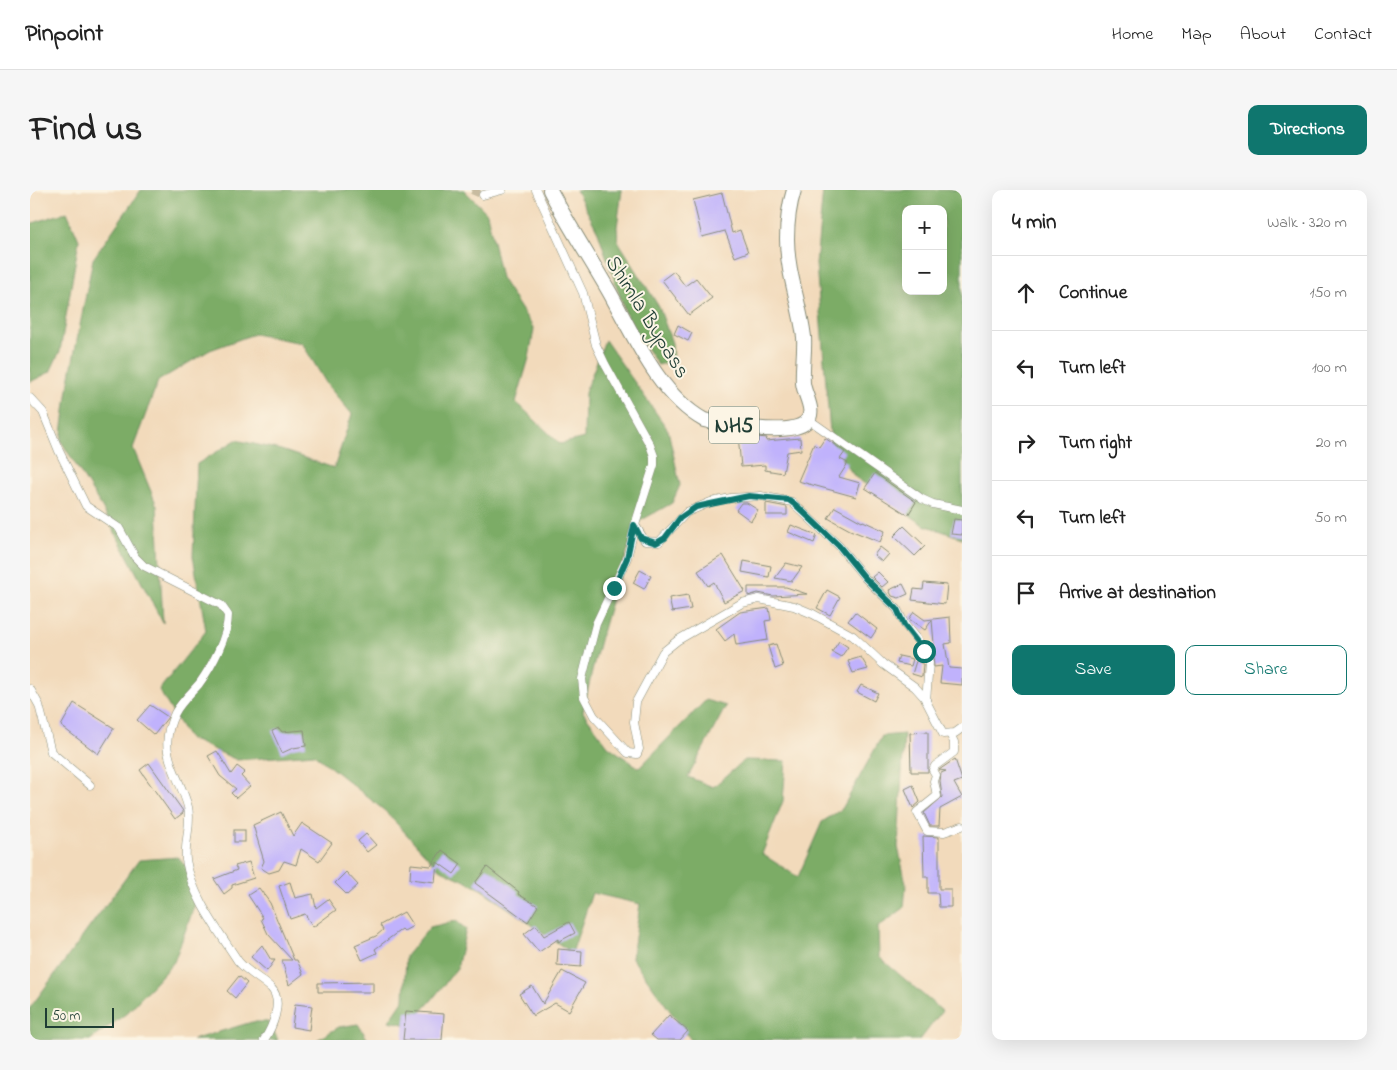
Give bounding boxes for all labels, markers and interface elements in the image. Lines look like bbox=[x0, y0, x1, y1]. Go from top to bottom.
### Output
text: Pinpoint bbox=[25, 17, 103, 52]
text: Home bbox=[1112, 22, 1153, 48]
text: Map bbox=[1181, 22, 1212, 48]
text: About bbox=[1240, 22, 1286, 48]
text: Contact bbox=[1314, 22, 1372, 48]
text: Find us bbox=[30, 105, 142, 156]
button: Directions bbox=[1248, 105, 1367, 155]
map controls bbox=[902, 205, 947, 295]
button: + bbox=[902, 205, 947, 250]
text: 4 min bbox=[1012, 208, 1056, 238]
text: Walk · 320 m bbox=[1267, 211, 1347, 235]
street label: Shimla Bypass bbox=[595, 250, 697, 386]
button: − bbox=[902, 250, 947, 295]
icon: ahead bbox=[1012, 279, 1040, 307]
text: Continue bbox=[1059, 280, 1127, 307]
text: 150 m bbox=[1309, 281, 1347, 305]
icon: left bbox=[1012, 354, 1040, 382]
text: Turn left bbox=[1059, 355, 1126, 382]
text: 100 m bbox=[1312, 356, 1347, 380]
road number: NH5 bbox=[709, 406, 759, 444]
icon: right bbox=[1012, 429, 1040, 457]
text: Turn right bbox=[1059, 430, 1132, 457]
text: 20 m bbox=[1316, 431, 1347, 455]
icon: left bbox=[1012, 504, 1040, 532]
text: Turn left bbox=[1059, 505, 1126, 532]
text: 50 m bbox=[1315, 506, 1347, 530]
route end bbox=[603, 577, 626, 600]
icon: arrive bbox=[1012, 579, 1040, 607]
text: Arrive at destination bbox=[1059, 580, 1216, 607]
route start bbox=[913, 640, 936, 663]
button: Save bbox=[1012, 645, 1175, 695]
button: Share bbox=[1185, 645, 1347, 695]
scale bar bbox=[45, 1005, 114, 1028]
text: 50 m bbox=[52, 1006, 80, 1027]

